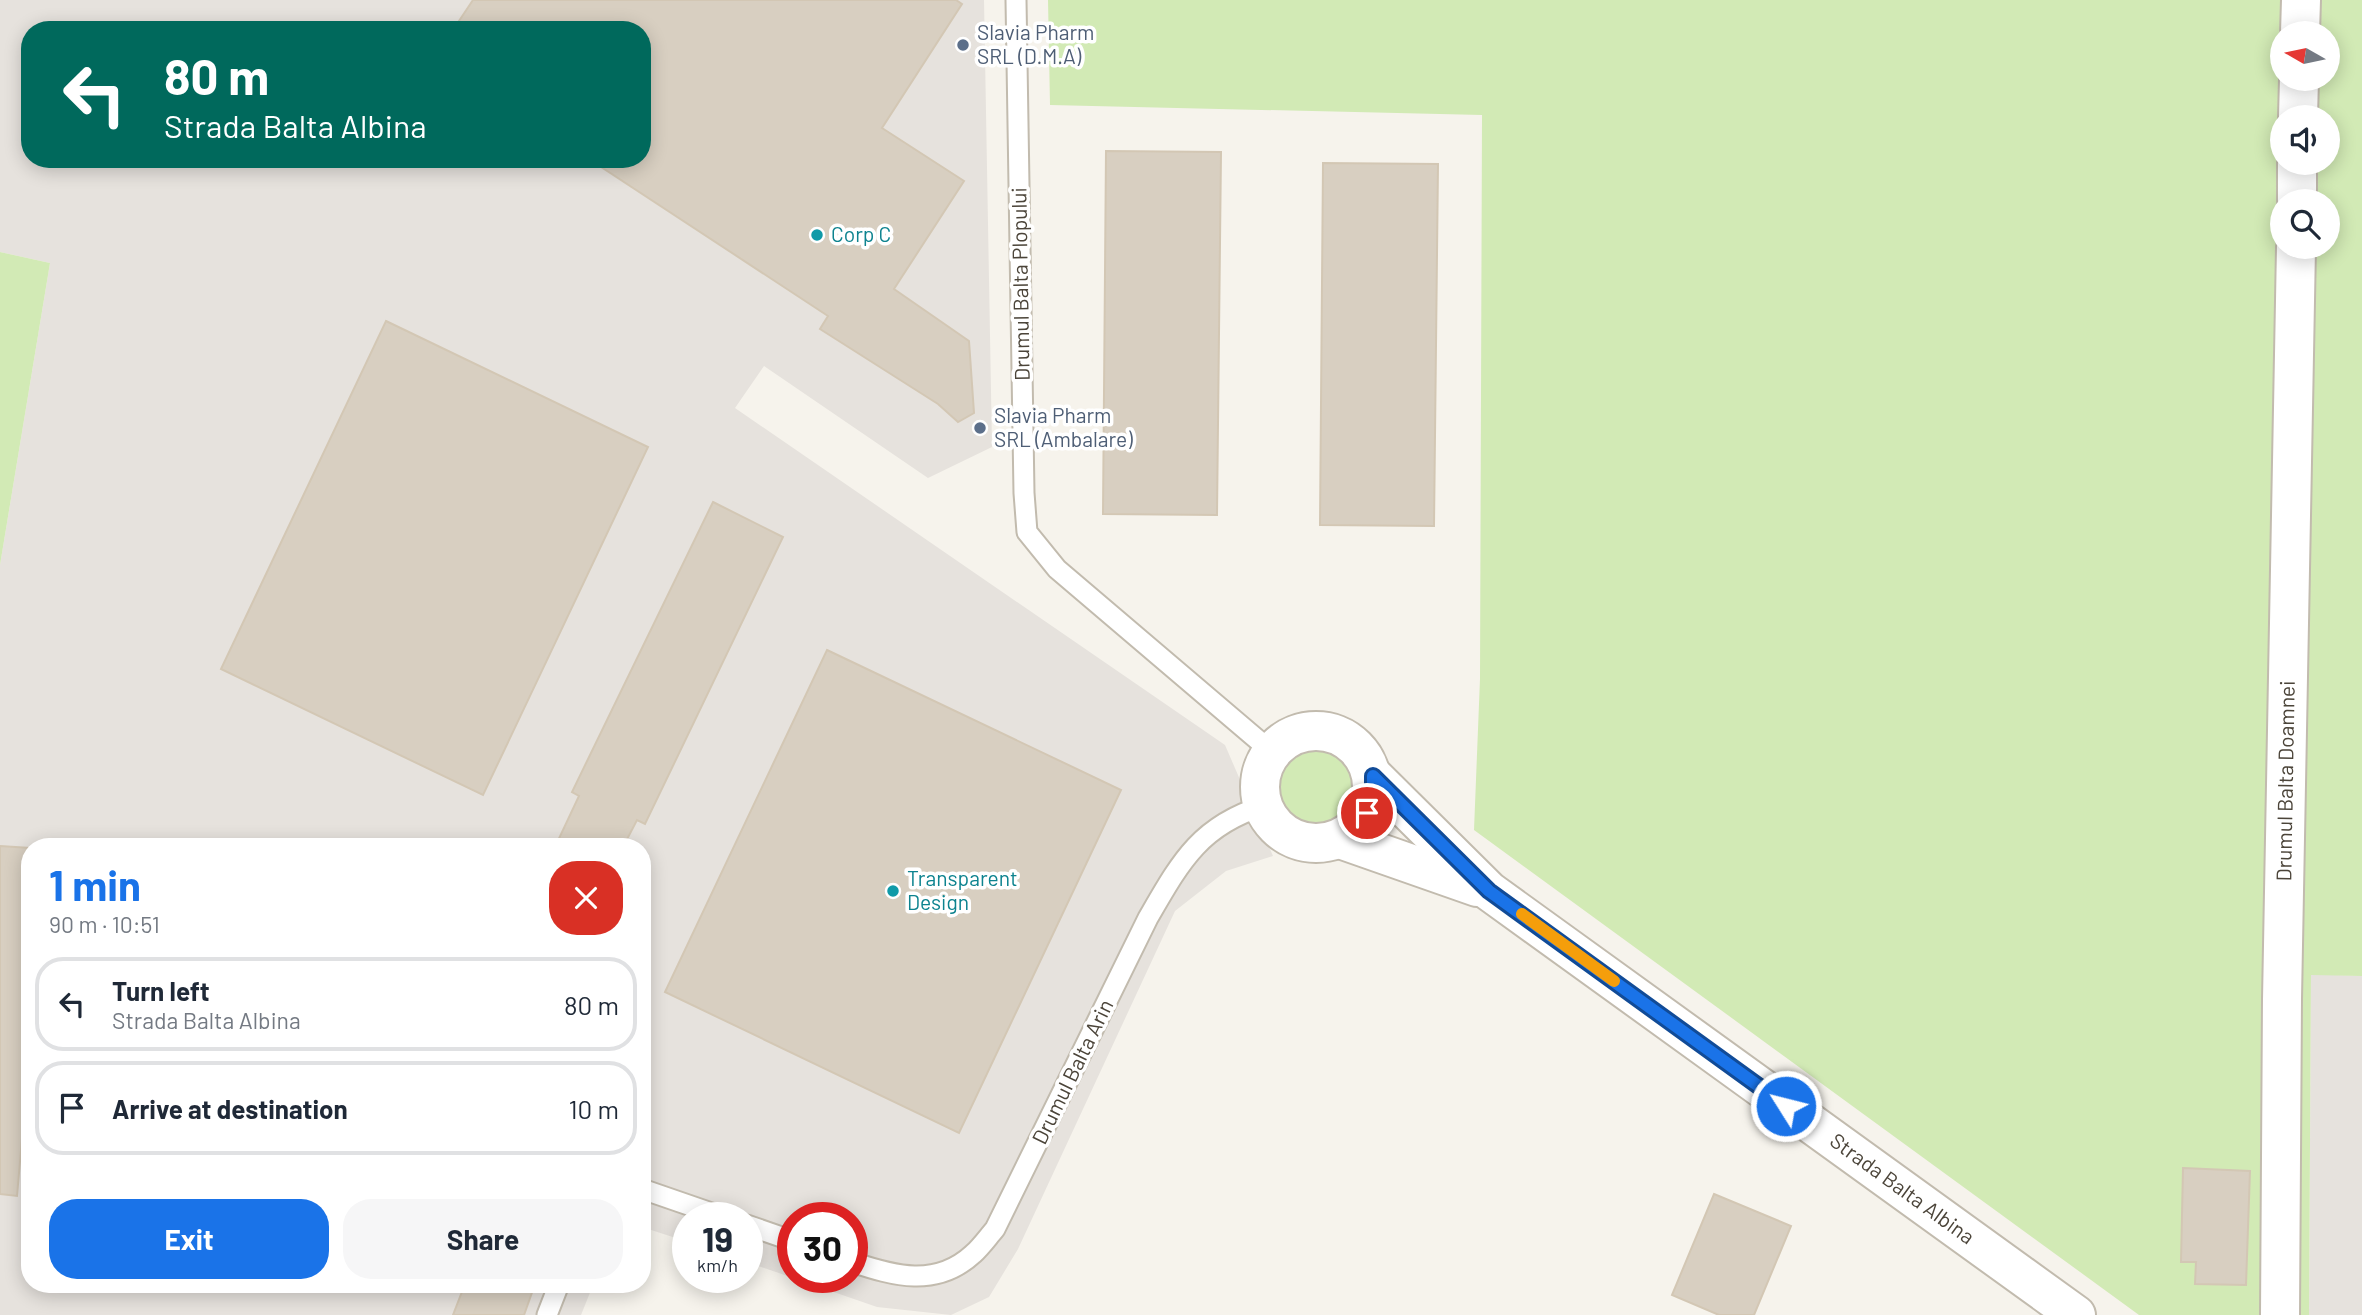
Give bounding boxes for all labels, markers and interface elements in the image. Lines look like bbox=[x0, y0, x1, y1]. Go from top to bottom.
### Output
place label: Slavia Pharm SRL (D.M.A) bbox=[977, 19, 1094, 68]
north arrow bbox=[2270, 21, 2340, 91]
map controls bbox=[2270, 21, 2340, 259]
marker: Slavia Pharm SRL (D.M.A) bbox=[955, 37, 971, 53]
text: 80 m bbox=[164, 46, 269, 105]
icon: left bbox=[49, 49, 140, 140]
button: sound bbox=[2270, 105, 2340, 175]
text: Strada Balta Albina bbox=[164, 106, 427, 144]
street label: Drumul Balta Plopului bbox=[1005, 187, 1034, 381]
button: search bbox=[2270, 189, 2340, 259]
place label: Corp C bbox=[831, 221, 891, 246]
marker: Corp C bbox=[809, 227, 825, 243]
place label: Slavia Pharm SRL (Ambalare) bbox=[994, 402, 1133, 451]
marker: Slavia Pharm SRL (Ambalare) bbox=[972, 420, 988, 436]
street label: Drumul Balta Doamnei bbox=[2270, 680, 2299, 882]
pin bbox=[1337, 783, 1397, 843]
icon: arrive bbox=[1348, 794, 1386, 832]
text: 1 min bbox=[49, 859, 141, 909]
button: close bbox=[549, 861, 623, 935]
place label: Transparent Design bbox=[907, 865, 1018, 914]
marker: Transparent Design bbox=[885, 883, 901, 899]
text: 90 m · 10:51 bbox=[49, 910, 160, 938]
text: Turn left bbox=[112, 975, 210, 1006]
icon: left bbox=[53, 985, 91, 1023]
text: 80 m bbox=[564, 989, 619, 1020]
street label: Drumul Balta Arin bbox=[1026, 995, 1117, 1148]
text: Strada Balta Albina bbox=[112, 1006, 301, 1034]
position arrow bbox=[1749, 1069, 1823, 1143]
icon: arrive bbox=[53, 1089, 91, 1127]
text: Arrive at destination bbox=[112, 1093, 348, 1124]
text: 10 m bbox=[569, 1093, 619, 1124]
street label: Strada Balta Albina bbox=[1826, 1127, 1980, 1249]
button: Exit bbox=[49, 1199, 329, 1279]
button: Share bbox=[343, 1199, 623, 1279]
speed limit sign: 30 bbox=[777, 1202, 868, 1293]
text: 19 bbox=[702, 1217, 733, 1259]
text: km/h bbox=[697, 1254, 738, 1276]

